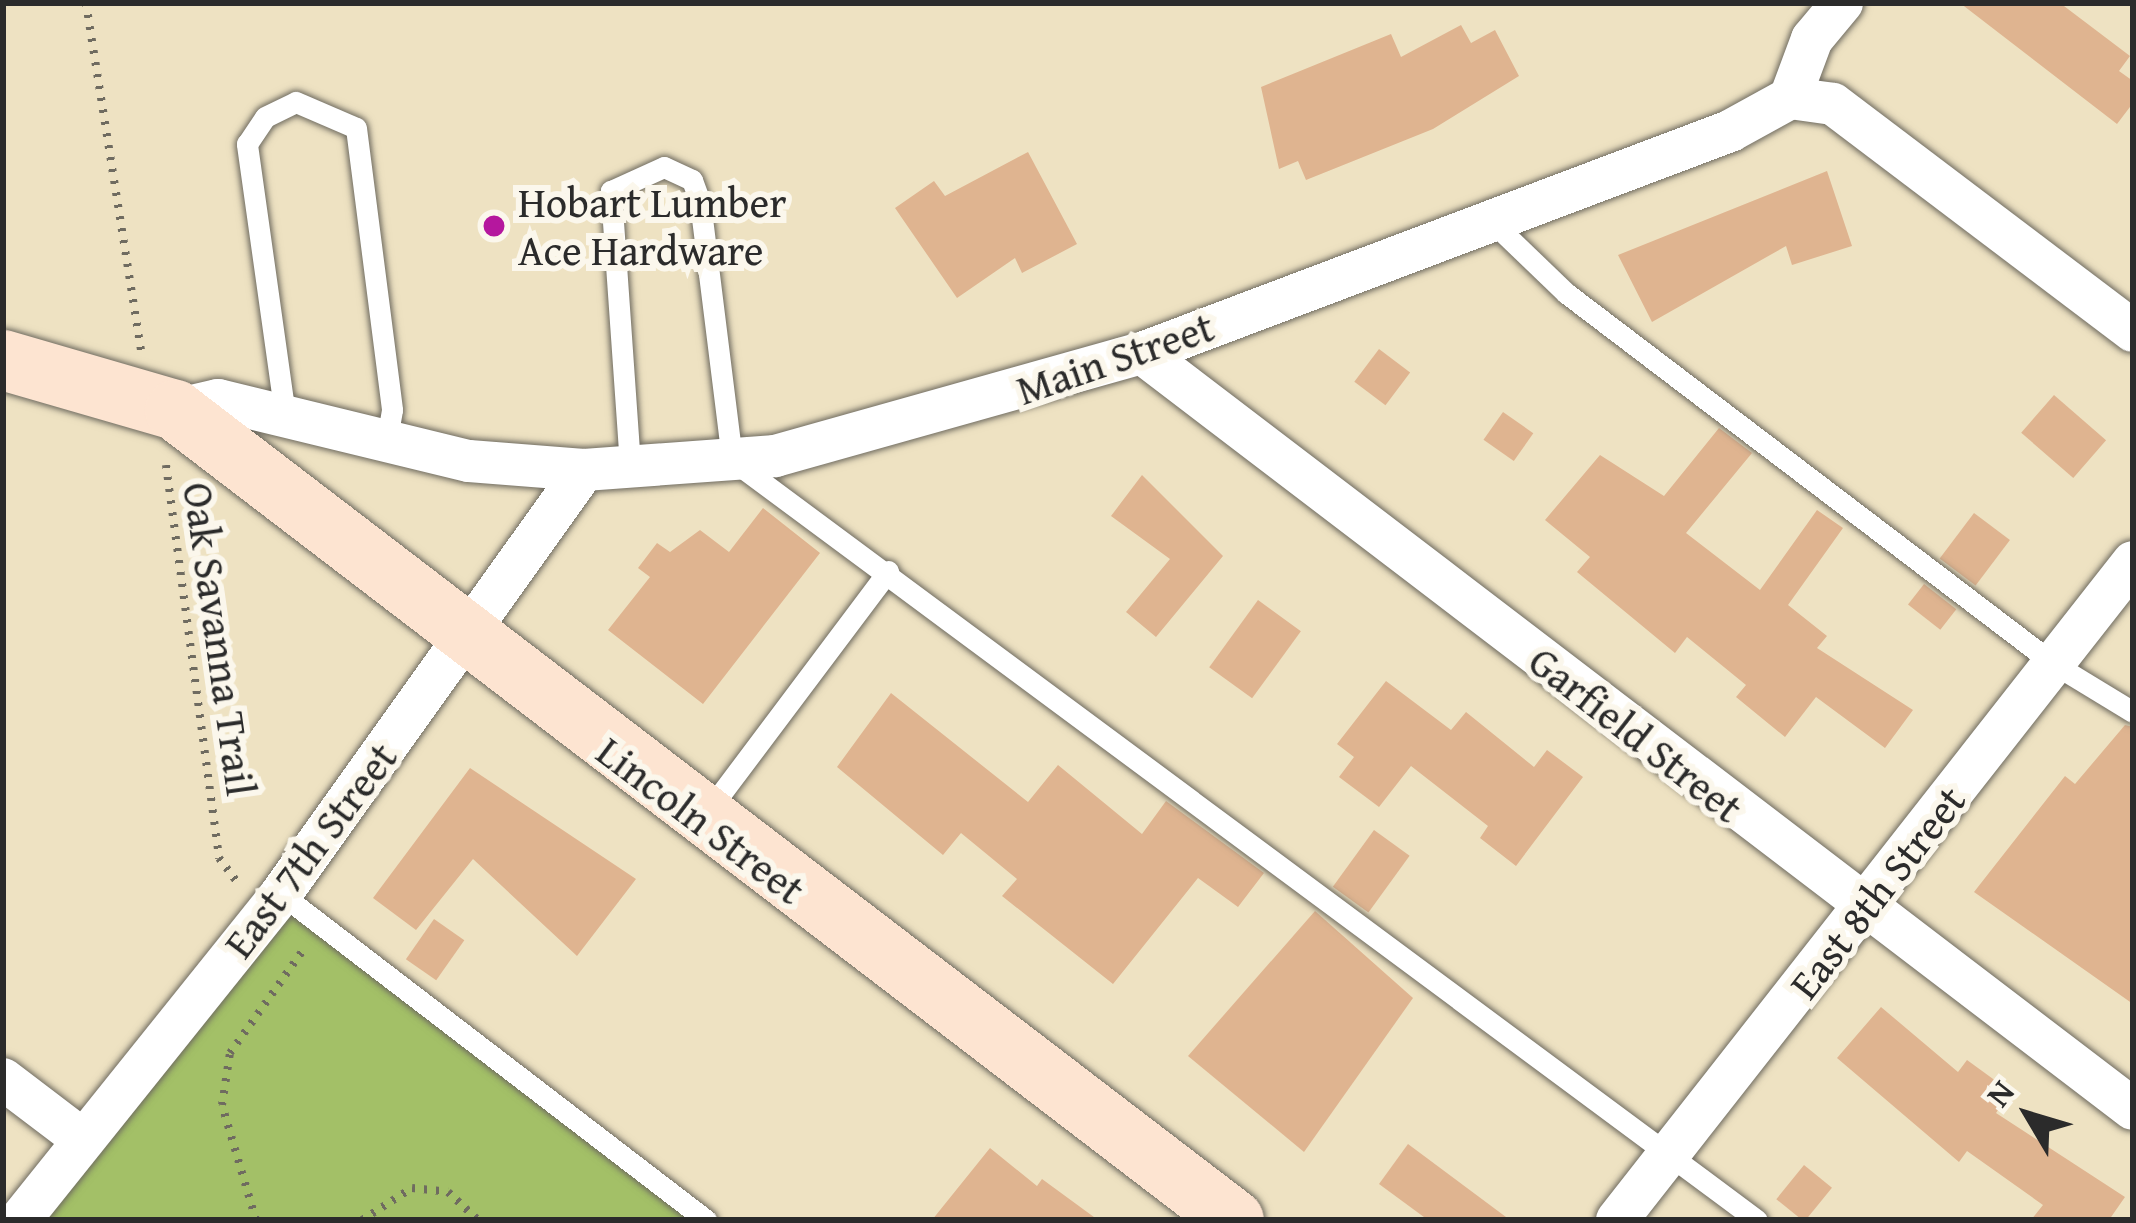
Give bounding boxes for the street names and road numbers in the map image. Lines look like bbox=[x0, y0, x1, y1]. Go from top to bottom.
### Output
street label: Main Street bbox=[1010, 301, 1220, 415]
street label: Oak Savanna Trail bbox=[173, 479, 267, 799]
street label: Garfield Street bbox=[1519, 635, 1753, 833]
street label: Lincoln Street bbox=[587, 726, 815, 914]
street label: East 7th Street bbox=[213, 733, 407, 967]
street label: East 8th Street bbox=[1778, 776, 1976, 1008]

